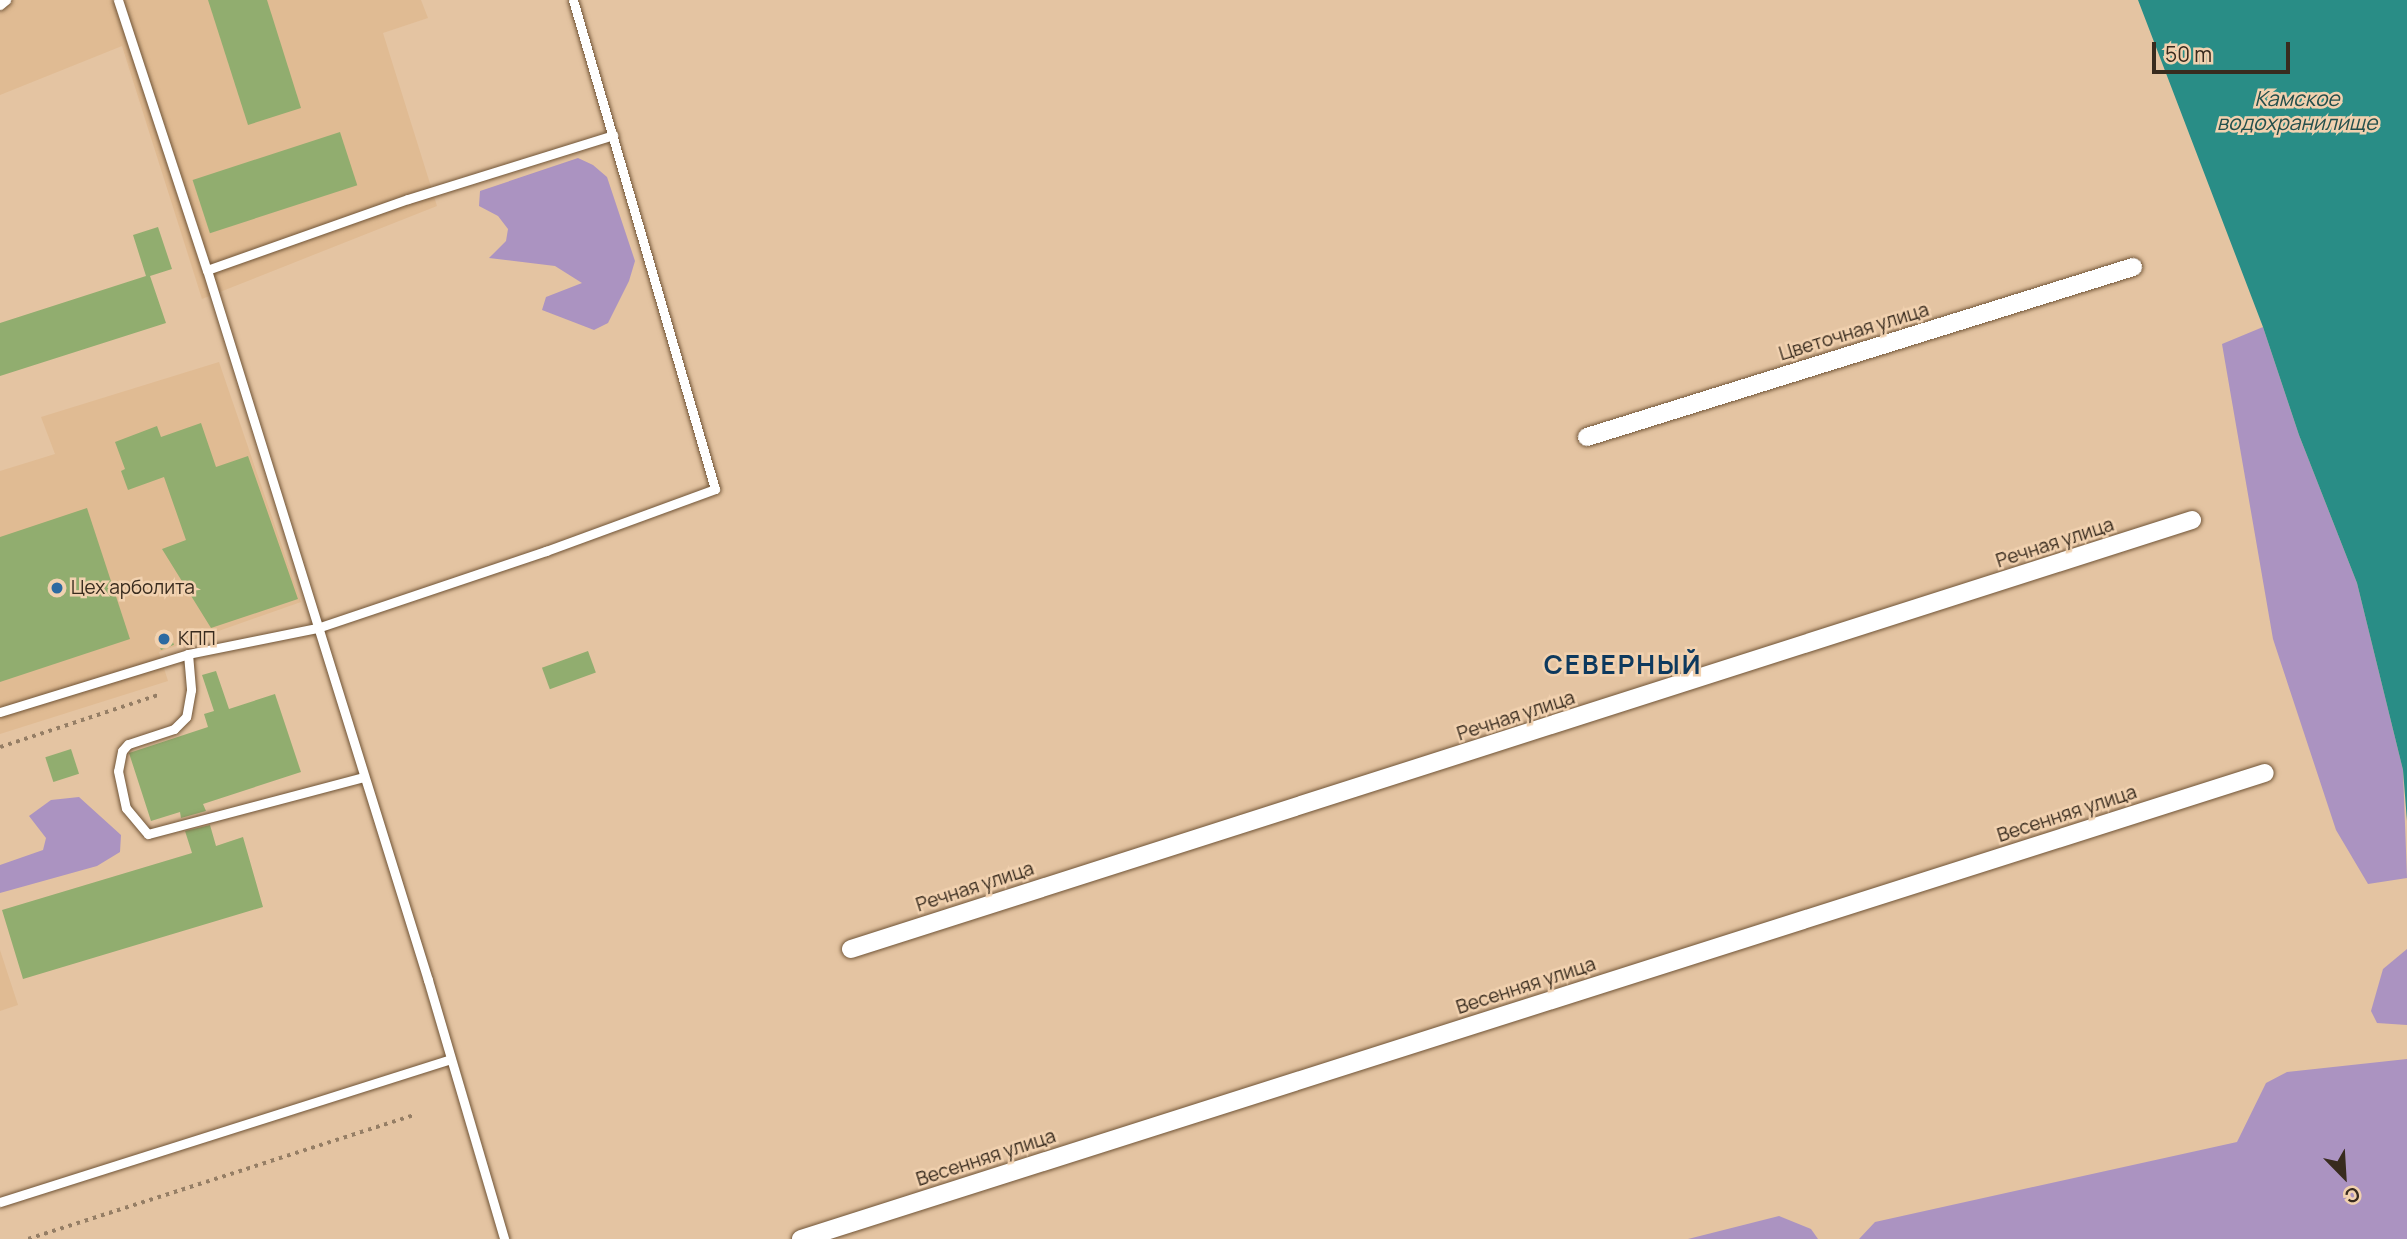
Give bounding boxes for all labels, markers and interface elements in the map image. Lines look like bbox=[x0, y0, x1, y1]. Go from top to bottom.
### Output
scale bar bbox=[2155, 28, 2293, 72]
text: 50 m bbox=[2165, 40, 2212, 68]
water label: Камское водохранилище bbox=[2217, 85, 2377, 135]
street label: Цветочная улица bbox=[1776, 298, 1932, 366]
street label: Речная улица bbox=[1993, 513, 2117, 573]
place label: Цех арболита bbox=[71, 577, 195, 599]
marker: Цех арболита bbox=[49, 580, 65, 596]
place label: КПП bbox=[178, 628, 216, 650]
marker: КПП bbox=[156, 631, 172, 647]
district label: СЕВЕРНЫЙ bbox=[1545, 649, 1701, 681]
street label: Речная улица bbox=[1454, 686, 1578, 746]
street label: Весенняя улица bbox=[1994, 781, 2140, 847]
street label: Речная улица bbox=[913, 857, 1037, 917]
street label: Весенняя улица bbox=[1453, 953, 1599, 1019]
street label: Весенняя улица bbox=[913, 1125, 1059, 1191]
north arrow bbox=[2309, 1141, 2379, 1211]
text: С bbox=[2341, 1180, 2364, 1210]

